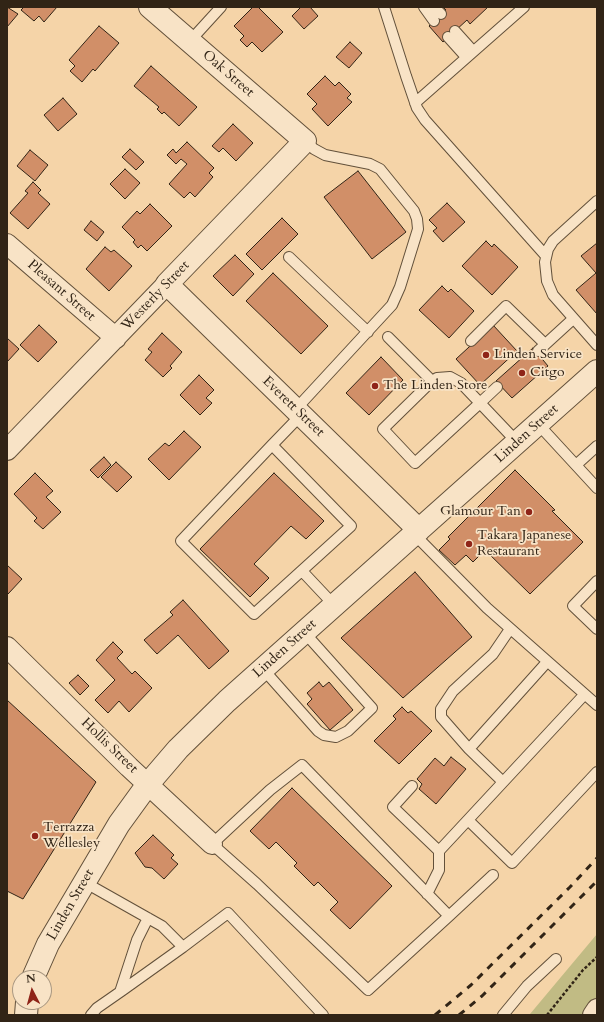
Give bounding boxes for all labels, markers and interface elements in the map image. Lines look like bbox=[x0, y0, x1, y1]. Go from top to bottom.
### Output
street label: Oak Street bbox=[199, 47, 257, 101]
street label: Pleasant Street bbox=[23, 257, 99, 325]
street label: Westerly Street bbox=[118, 258, 194, 334]
place label: Linden Service bbox=[494, 347, 582, 363]
marker: Linden Service bbox=[481, 350, 491, 360]
place label: Citgo bbox=[530, 365, 564, 381]
marker: Citgo bbox=[517, 368, 527, 378]
street label: Everett Street bbox=[258, 373, 328, 441]
place label: The Linden Store bbox=[383, 378, 487, 394]
marker: The Linden Store bbox=[370, 381, 380, 391]
street label: Linden Street bbox=[492, 401, 562, 467]
place label: Glamour Tan bbox=[440, 504, 521, 520]
marker: Glamour Tan bbox=[524, 507, 534, 517]
place label: Takara Japanese Restaurant bbox=[477, 528, 571, 560]
marker: Takara Japanese Restaurant bbox=[464, 539, 474, 549]
street label: Linden Street bbox=[250, 616, 320, 682]
street label: Hollis Street bbox=[77, 715, 141, 777]
place label: Terrazza Wellesley bbox=[43, 820, 100, 852]
marker: Terrazza Wellesley bbox=[30, 831, 40, 841]
street label: Linden Street bbox=[44, 866, 98, 944]
north arrow bbox=[12, 970, 52, 1010]
text: N bbox=[25, 971, 36, 987]

